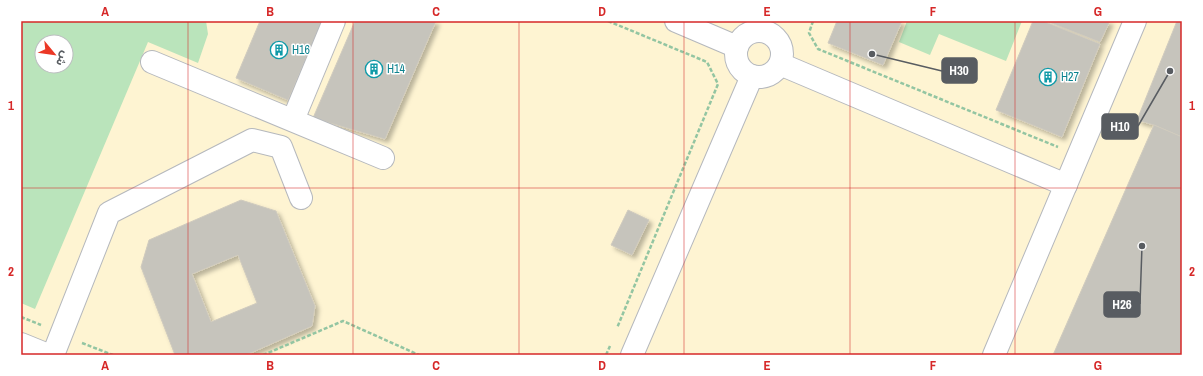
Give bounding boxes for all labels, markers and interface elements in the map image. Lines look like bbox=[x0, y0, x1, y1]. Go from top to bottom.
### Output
text: A bbox=[101, 3, 109, 20]
text: B bbox=[266, 3, 274, 20]
text: C bbox=[432, 3, 440, 20]
text: D bbox=[598, 3, 606, 20]
text: E bbox=[763, 3, 771, 20]
text: F bbox=[930, 3, 937, 20]
text: G bbox=[1094, 3, 1102, 20]
north arrow bbox=[34, 34, 74, 74]
building icon: H16 bbox=[269, 40, 289, 60]
place label: H16 bbox=[292, 42, 310, 58]
text: ش bbox=[53, 49, 73, 69]
callout: H30 bbox=[942, 58, 977, 83]
building icon: H14 bbox=[364, 59, 384, 79]
place label: H14 bbox=[387, 61, 406, 77]
text: H30 bbox=[949, 62, 969, 79]
building icon: H27 bbox=[1038, 67, 1058, 87]
place label: H27 bbox=[1061, 69, 1080, 85]
text: 1 bbox=[8, 97, 14, 114]
text: 1 bbox=[1189, 97, 1195, 114]
callout: H10 bbox=[1102, 114, 1138, 139]
text: H10 bbox=[1110, 118, 1130, 135]
text: 2 bbox=[8, 263, 14, 280]
text: 2 bbox=[1189, 263, 1195, 280]
callout: H26 bbox=[1104, 292, 1140, 317]
text: H26 bbox=[1112, 296, 1132, 313]
text: A bbox=[101, 357, 109, 374]
text: B bbox=[266, 357, 274, 374]
text: C bbox=[432, 357, 440, 374]
text: D bbox=[598, 357, 606, 374]
text: E bbox=[763, 357, 771, 374]
text: F bbox=[930, 357, 937, 374]
text: G bbox=[1094, 357, 1102, 374]

